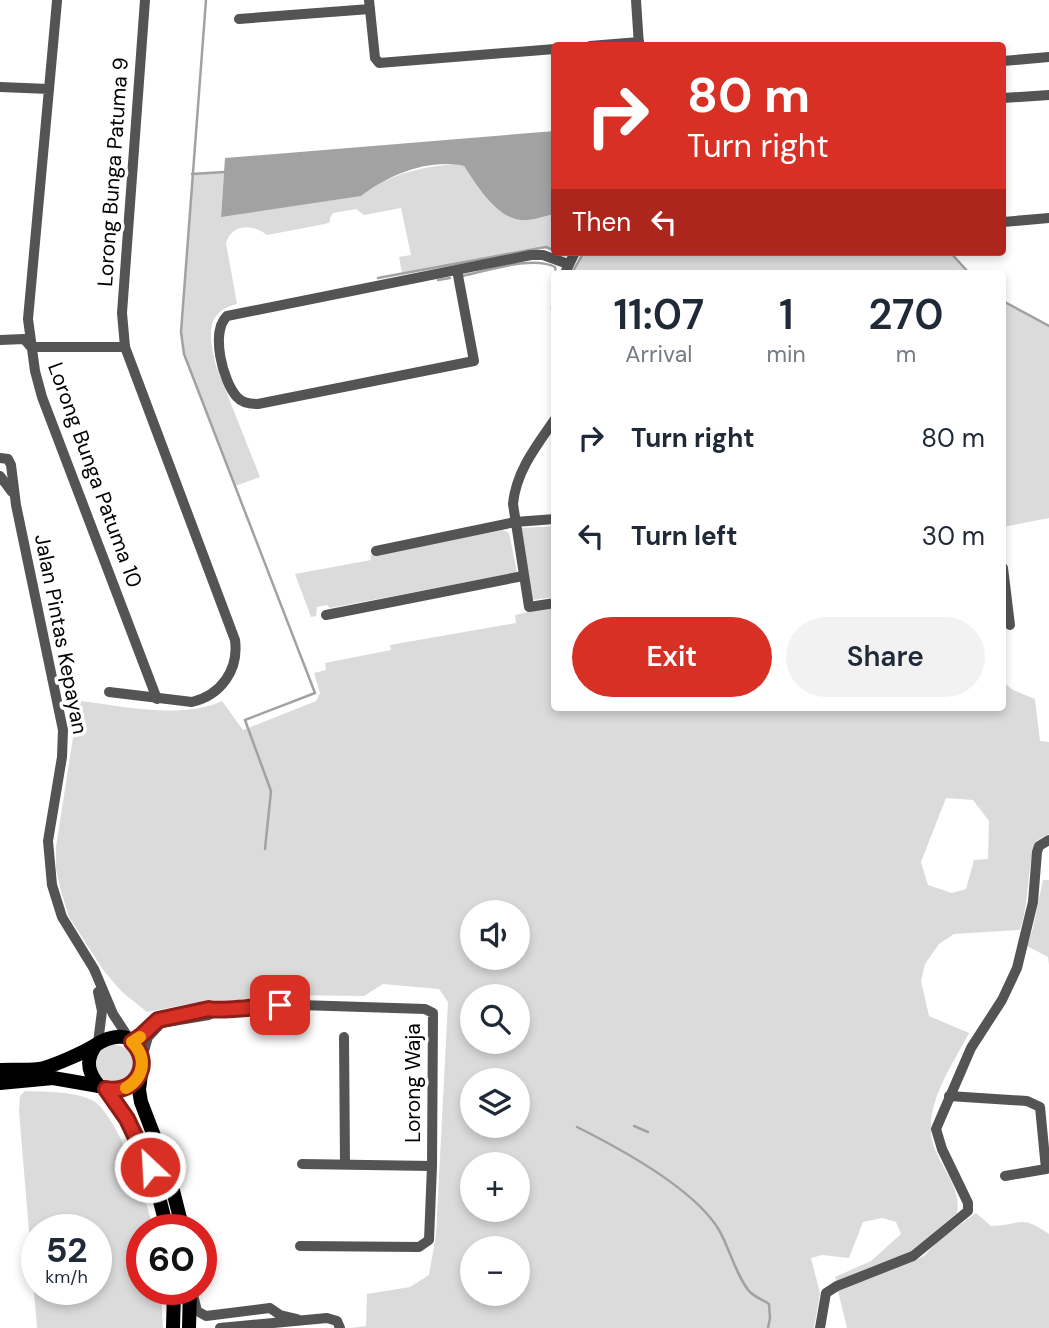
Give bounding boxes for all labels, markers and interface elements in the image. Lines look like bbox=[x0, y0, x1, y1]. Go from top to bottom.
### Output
street label: Lorong Bunga Patuma 9 bbox=[91, 56, 135, 288]
text: 80 m bbox=[687, 63, 810, 127]
icon: right bbox=[572, 70, 663, 161]
text: Turn right bbox=[687, 125, 829, 167]
icon: left bbox=[645, 203, 683, 241]
text: Then bbox=[572, 205, 631, 239]
text: 11:07 bbox=[613, 287, 704, 342]
text: 1 bbox=[779, 287, 794, 342]
text: 270 bbox=[868, 287, 944, 342]
text: Arrival bbox=[625, 339, 692, 369]
text: min bbox=[767, 339, 806, 369]
text: m bbox=[896, 339, 916, 369]
street label: Lorong Bunga Patuma 10 bbox=[41, 359, 149, 591]
icon: right bbox=[572, 419, 610, 457]
text: Turn right bbox=[631, 421, 755, 455]
text: 80 m bbox=[921, 421, 985, 455]
icon: left bbox=[572, 517, 610, 555]
text: Turn left bbox=[631, 519, 738, 553]
text: 30 m bbox=[922, 519, 985, 553]
street label: Jalan Pintas Kepayan bbox=[28, 532, 94, 736]
button: Exit bbox=[572, 617, 772, 697]
button: Share bbox=[786, 617, 985, 697]
map controls bbox=[460, 900, 530, 1306]
button: sound bbox=[460, 900, 530, 970]
pin bbox=[250, 975, 310, 1035]
button: search bbox=[460, 984, 530, 1054]
icon: arrive bbox=[261, 986, 299, 1024]
street label: Lorong Waja bbox=[399, 1023, 427, 1143]
button: layers bbox=[460, 1068, 530, 1138]
position arrow bbox=[113, 1130, 187, 1204]
button: + bbox=[460, 1152, 530, 1222]
speed limit sign: 60 bbox=[126, 1214, 217, 1305]
text: 52 bbox=[46, 1227, 87, 1273]
button: − bbox=[460, 1236, 530, 1306]
text: km/h bbox=[45, 1265, 88, 1289]

